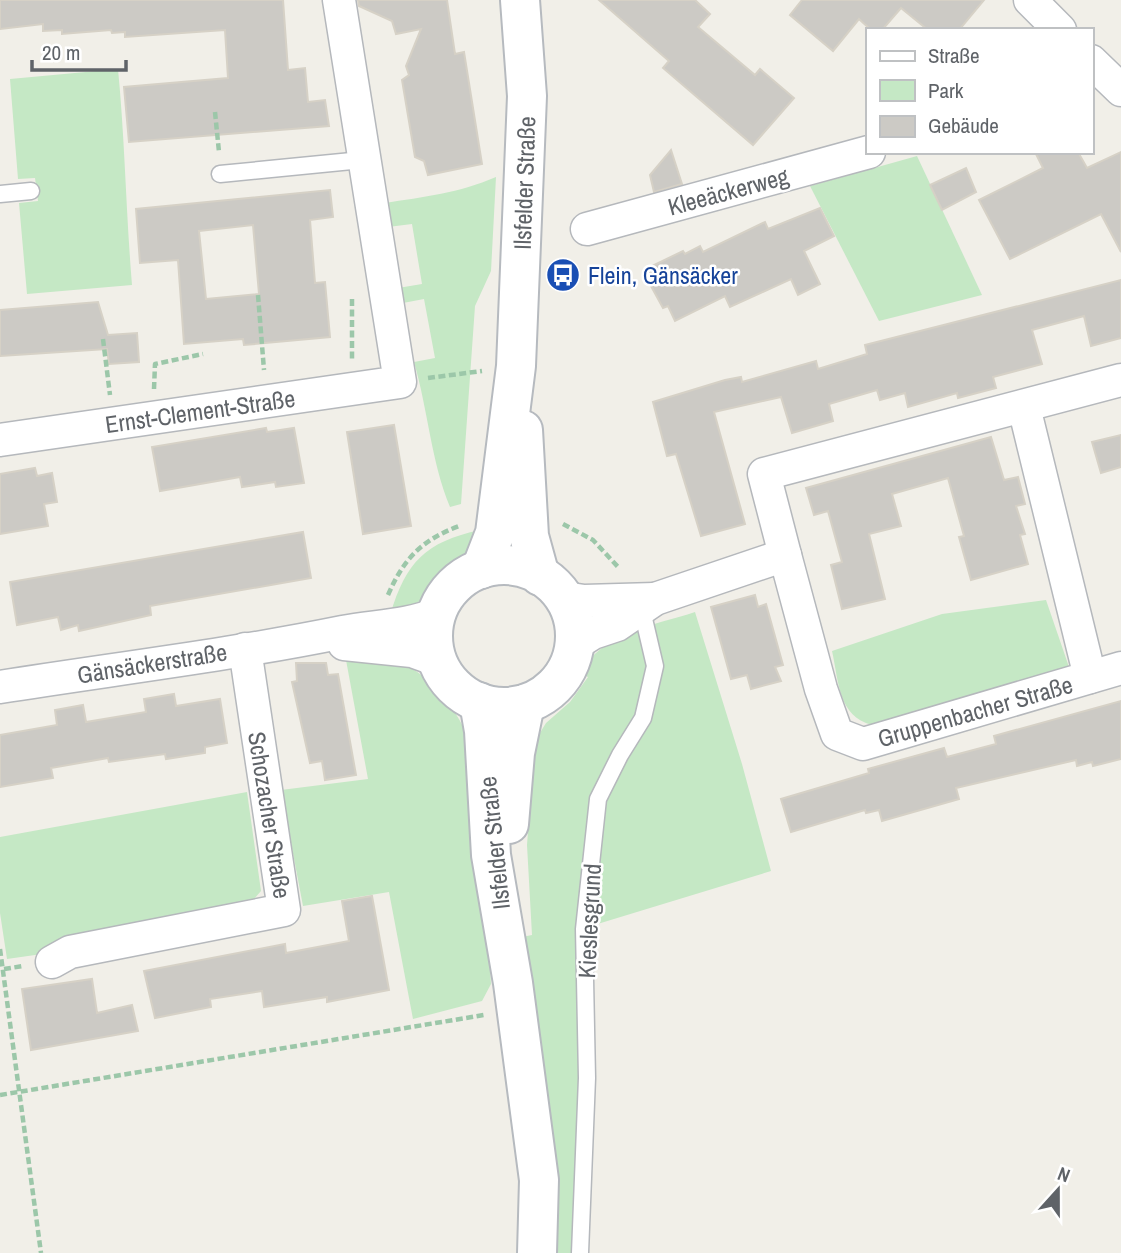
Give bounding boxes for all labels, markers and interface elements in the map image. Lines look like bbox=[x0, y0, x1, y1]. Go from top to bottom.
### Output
scale bar bbox=[32, 28, 126, 72]
legend bbox=[866, 28, 1093, 154]
text: 20 m bbox=[42, 38, 80, 67]
text: Straße bbox=[928, 41, 980, 70]
text: Park bbox=[928, 76, 964, 105]
text: Gebäude bbox=[928, 111, 999, 140]
street label: Ilsfelder Straße bbox=[506, 116, 542, 250]
street label: Kleeäckerweg bbox=[664, 160, 792, 222]
bus stop icon: Flein, Gänsäcker bbox=[544, 256, 582, 294]
place label: Flein, Gänsäcker bbox=[588, 259, 738, 291]
street label: Ernst-Clement-Straße bbox=[103, 382, 297, 440]
street label: Gänsäckerstraße bbox=[75, 635, 229, 691]
street label: Gruppenbacher Straße bbox=[874, 668, 1076, 754]
street label: Schozacher Straße bbox=[241, 729, 299, 901]
street label: Ilsfelder Straße bbox=[471, 775, 517, 911]
street label: Kieslesgrund bbox=[570, 863, 608, 979]
north arrow bbox=[1023, 1155, 1093, 1225]
text: N bbox=[1054, 1160, 1074, 1188]

